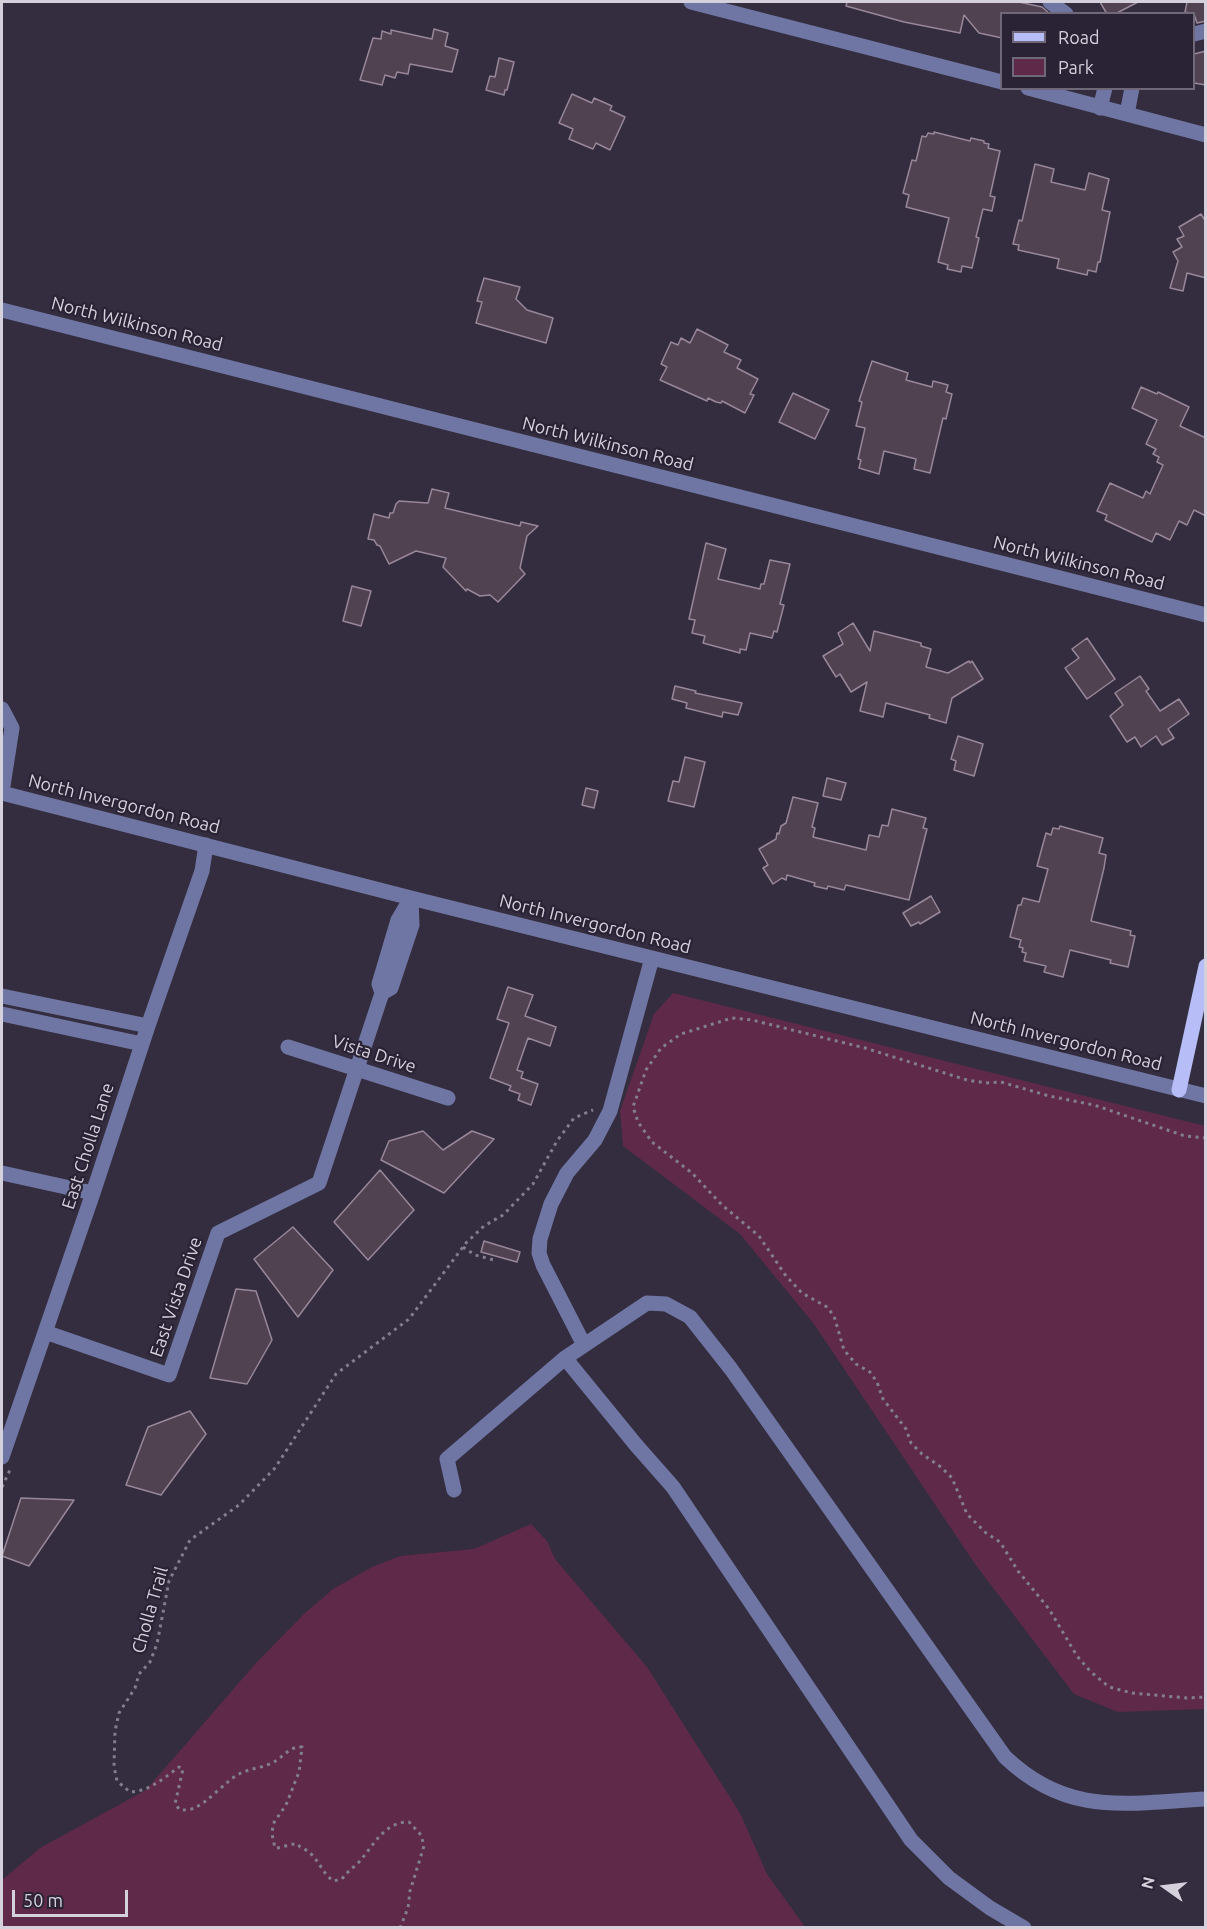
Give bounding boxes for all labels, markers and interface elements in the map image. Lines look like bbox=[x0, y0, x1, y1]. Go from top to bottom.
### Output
legend bbox=[1000, 12, 1195, 90]
text: Road bbox=[1058, 27, 1100, 47]
text: Park bbox=[1058, 57, 1094, 77]
street label: North Wilkinson Road bbox=[49, 292, 225, 356]
street label: North Wilkinson Road bbox=[520, 412, 696, 476]
street label: North Wilkinson Road bbox=[991, 531, 1167, 595]
street label: North Invergordon Road bbox=[26, 770, 222, 838]
street label: North Invergordon Road bbox=[497, 890, 693, 958]
street label: North Invergordon Road bbox=[968, 1007, 1164, 1075]
street label: Vista Drive bbox=[329, 1030, 419, 1078]
street label: East Cholla Lane bbox=[57, 1080, 119, 1212]
street label: East Vista Drive bbox=[145, 1234, 207, 1360]
street label: Cholla Trail bbox=[127, 1564, 173, 1656]
north arrow bbox=[1135, 1857, 1195, 1917]
text: N bbox=[1137, 1875, 1158, 1891]
scale bar bbox=[15, 1878, 130, 1916]
text: 50 m bbox=[23, 1890, 63, 1910]

